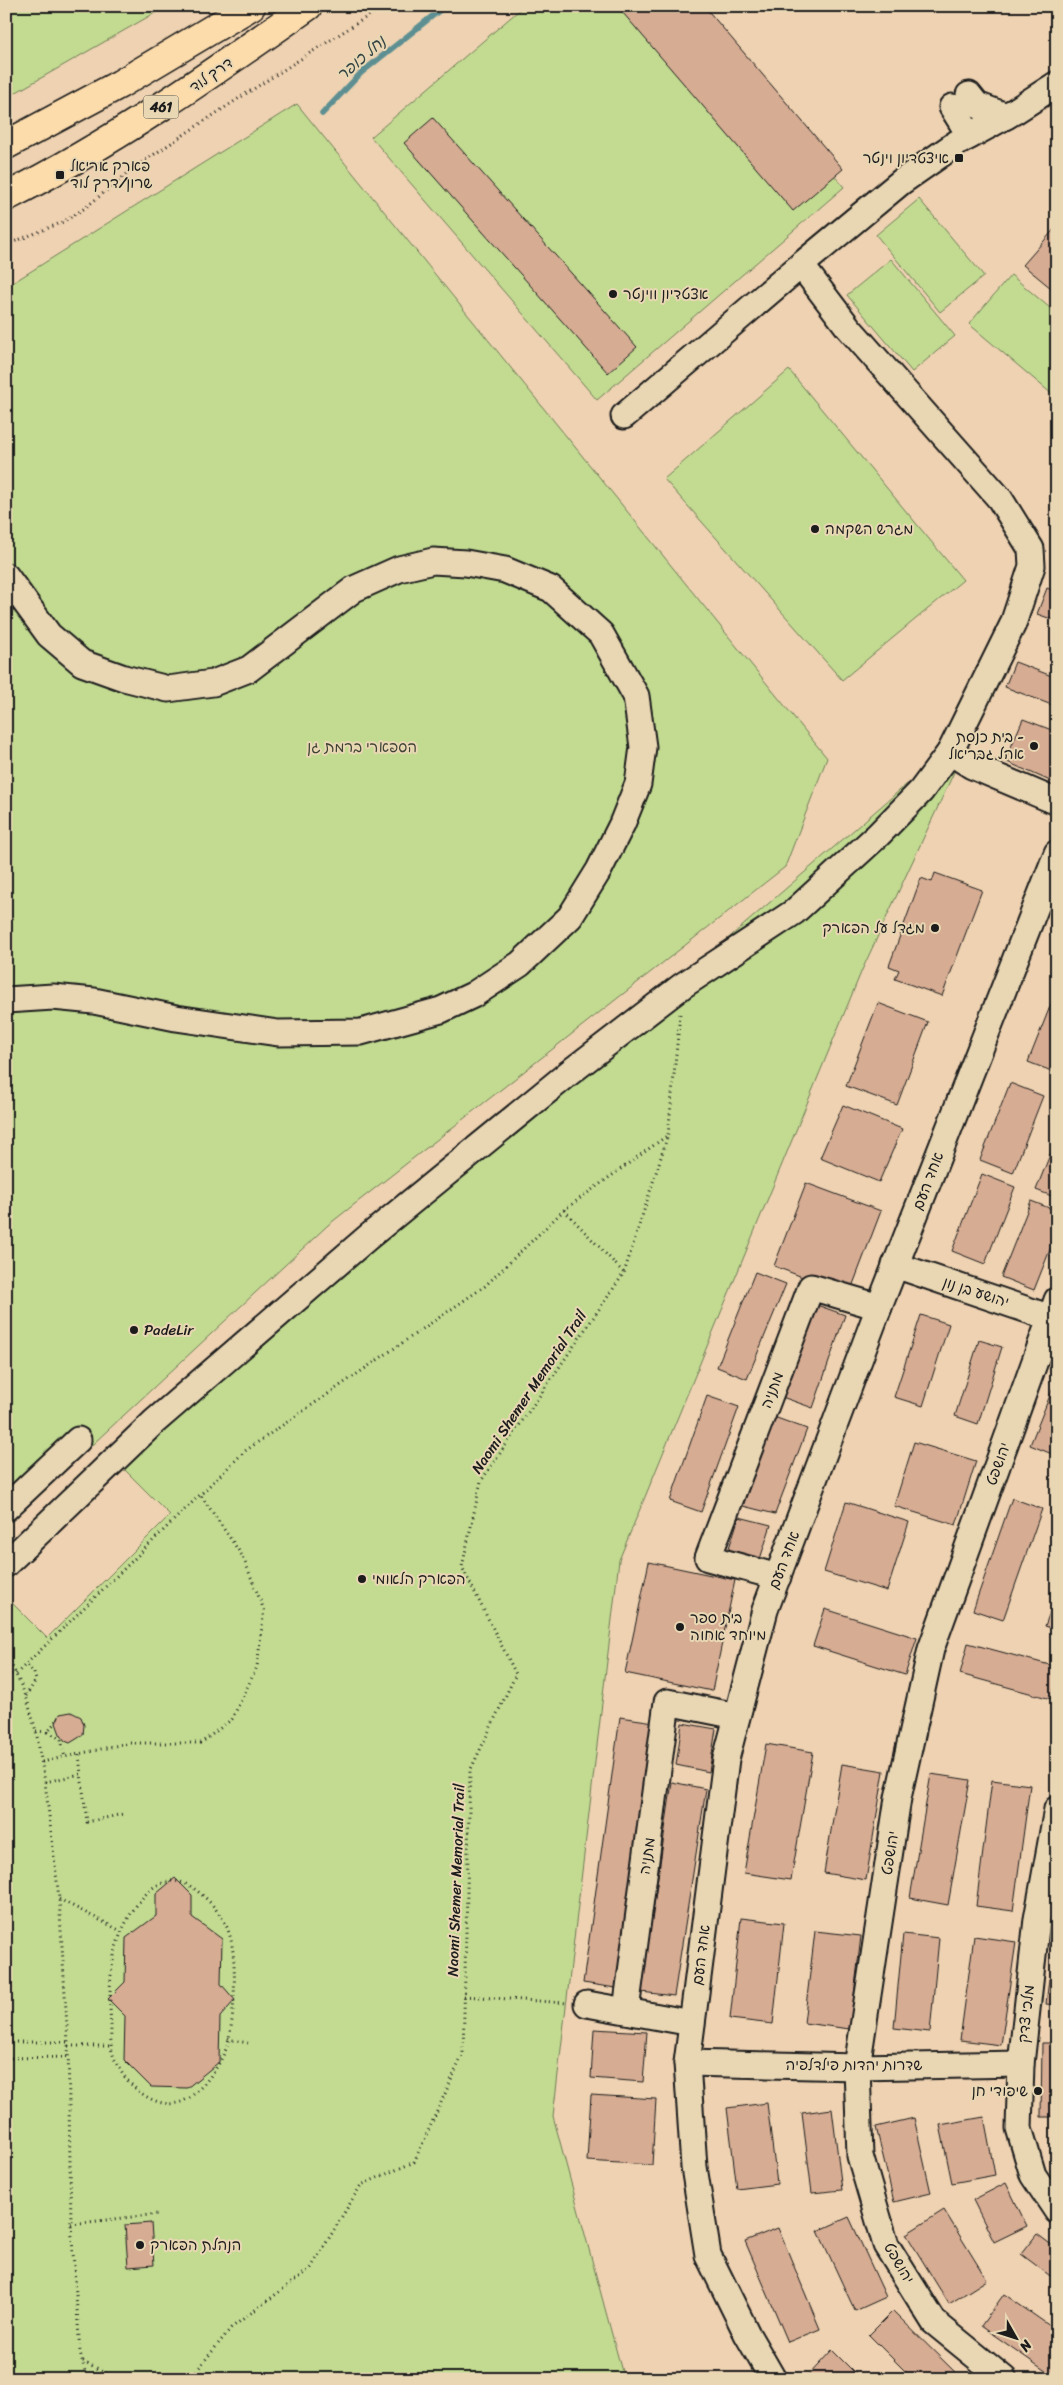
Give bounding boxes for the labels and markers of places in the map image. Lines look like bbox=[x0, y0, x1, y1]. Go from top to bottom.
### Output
place label: איצטדיון וינטר bbox=[863, 145, 949, 171]
marker: איצטדיון וינטר bbox=[953, 152, 965, 164]
place label: פארק אריאל שרון/דרך לוד bbox=[70, 153, 153, 196]
marker: פארק אריאל שרון/דרך לוד bbox=[54, 169, 66, 181]
place label: אצטדיון ווינטר bbox=[623, 281, 709, 307]
marker: אצטדיון ווינטר bbox=[607, 288, 619, 300]
place label: מגרש השקמה bbox=[825, 516, 913, 542]
marker: מגרש השקמה bbox=[809, 523, 821, 535]
place label: בית כנסת - אהל גבריאל bbox=[948, 724, 1024, 767]
marker: בית כנסת - אהל גבריאל bbox=[1028, 740, 1040, 752]
place label: מגדל על הפארק bbox=[822, 915, 925, 941]
marker: מגדל על הפארק bbox=[929, 922, 941, 934]
place label: PadeLir bbox=[144, 1317, 194, 1343]
marker: PadeLir bbox=[128, 1324, 140, 1336]
place label: הפארק הלאומי bbox=[372, 1566, 465, 1592]
marker: הפארק הלאומי bbox=[356, 1573, 368, 1585]
place label: בית ספר מיוחד אחוה bbox=[690, 1605, 766, 1648]
marker: בית ספר מיוחד אחוה bbox=[674, 1621, 686, 1633]
place label: שיפודי חן bbox=[972, 2078, 1028, 2104]
marker: שיפודי חן bbox=[1032, 2085, 1044, 2097]
place label: הנהלת הפארק bbox=[150, 2232, 241, 2258]
marker: הנהלת הפארק bbox=[134, 2239, 146, 2251]

